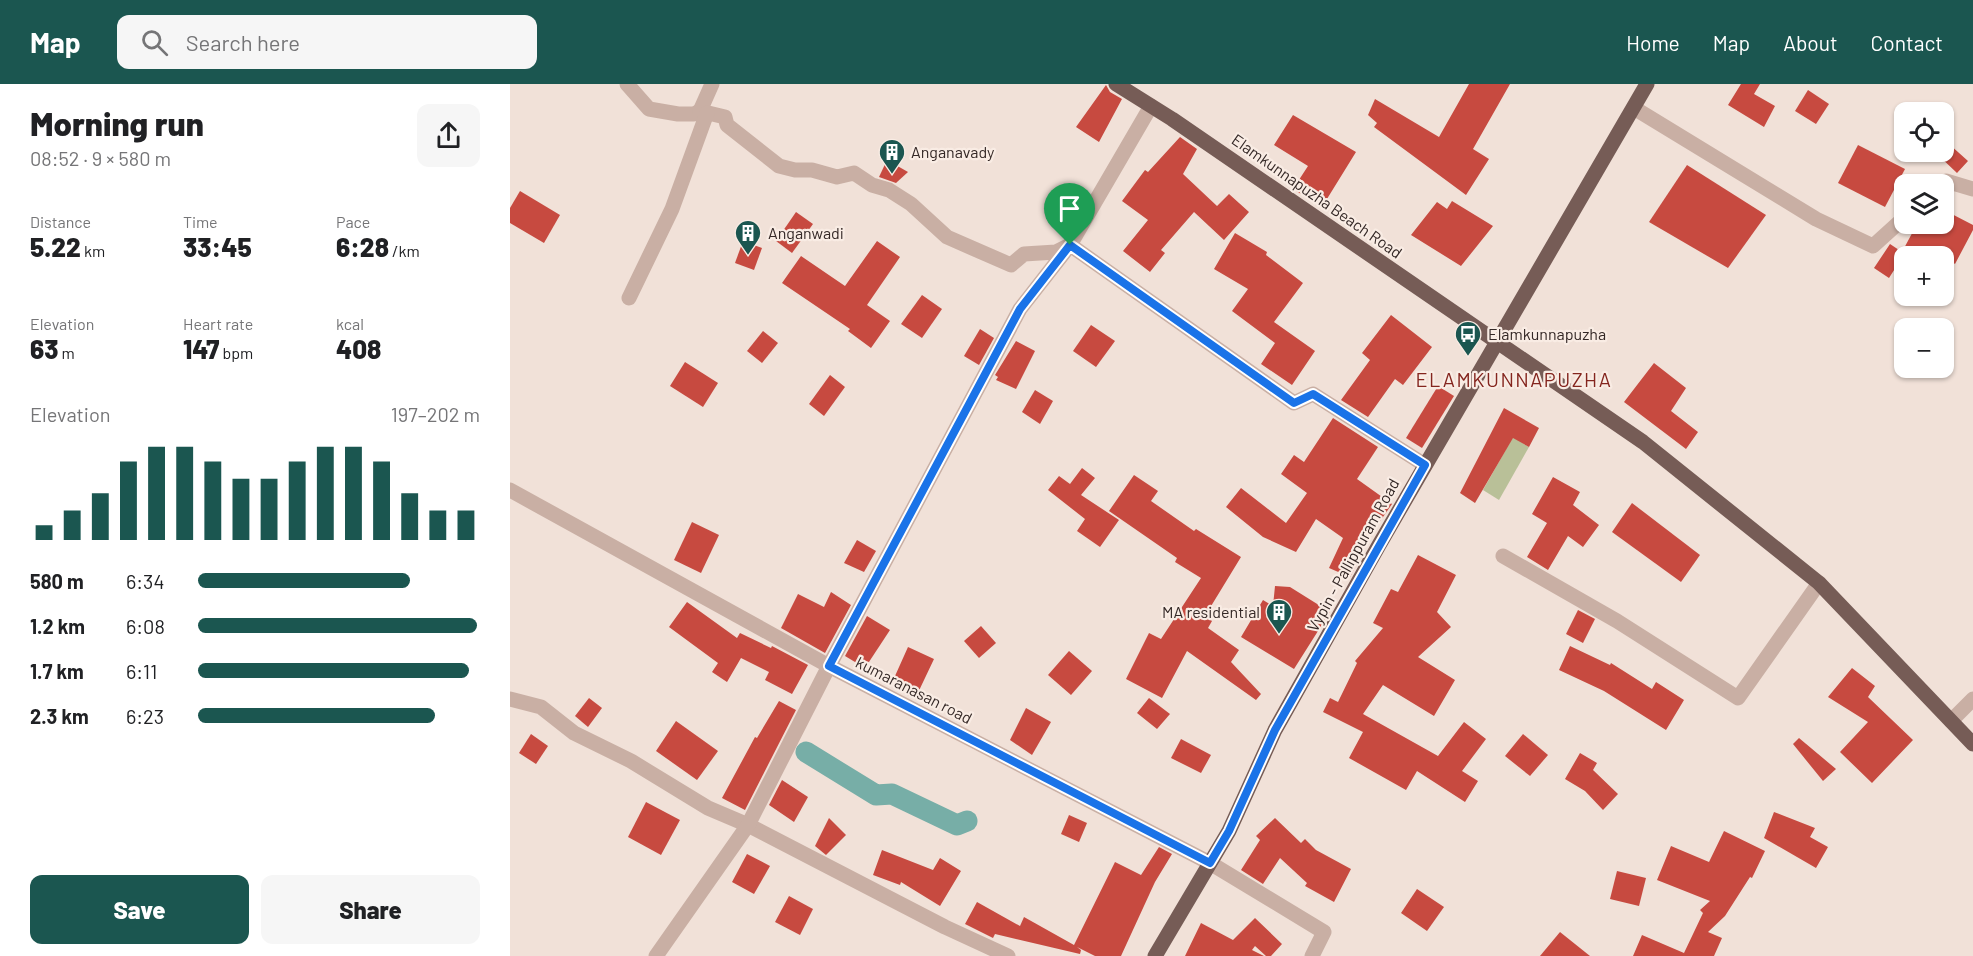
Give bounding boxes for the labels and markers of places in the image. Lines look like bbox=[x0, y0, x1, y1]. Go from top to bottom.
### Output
building icon: Anganavady bbox=[877, 137, 907, 175]
place label: Anganavady bbox=[911, 142, 995, 161]
pin bbox=[1044, 183, 1095, 245]
building icon: Anganwadi bbox=[733, 218, 763, 256]
place label: Anganwadi bbox=[768, 223, 844, 242]
bus stop icon: Elamkunnapuzha bbox=[1453, 319, 1483, 357]
place label: Elamkunnapuzha bbox=[1488, 324, 1606, 343]
building icon: MA residential bbox=[1264, 597, 1294, 635]
place label: MA residential bbox=[1162, 602, 1260, 621]

